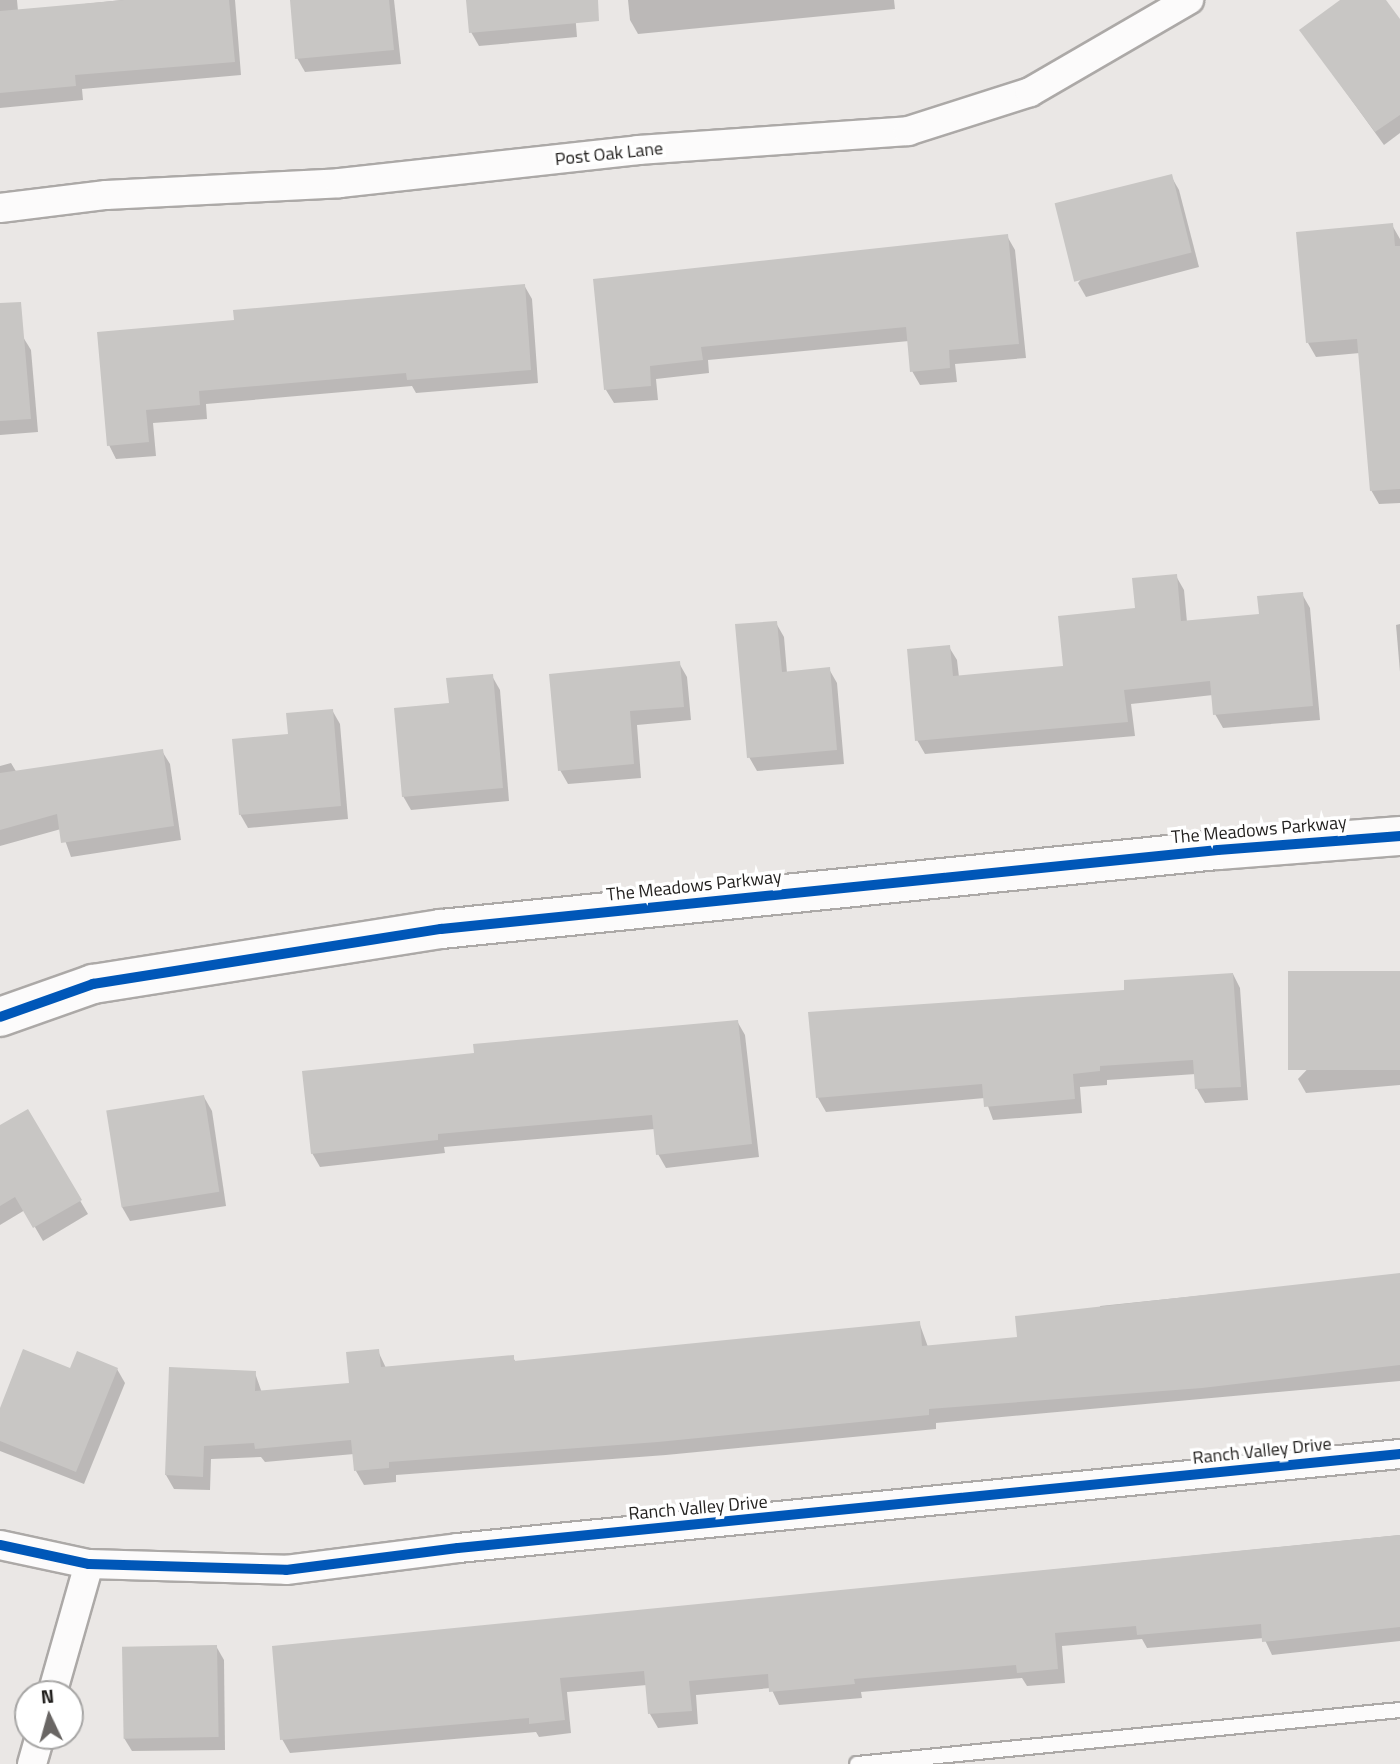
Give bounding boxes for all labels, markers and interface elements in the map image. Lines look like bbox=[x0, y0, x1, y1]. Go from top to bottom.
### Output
street label: Post Oak Lane bbox=[554, 138, 664, 170]
street label: The Meadows Parkway bbox=[1170, 812, 1348, 848]
street label: The Meadows Parkway bbox=[605, 866, 783, 906]
street label: Ranch Valley Drive bbox=[1191, 1433, 1333, 1469]
street label: Ranch Valley Drive bbox=[628, 1491, 768, 1525]
north arrow bbox=[14, 1680, 84, 1750]
text: N bbox=[39, 1681, 55, 1711]

